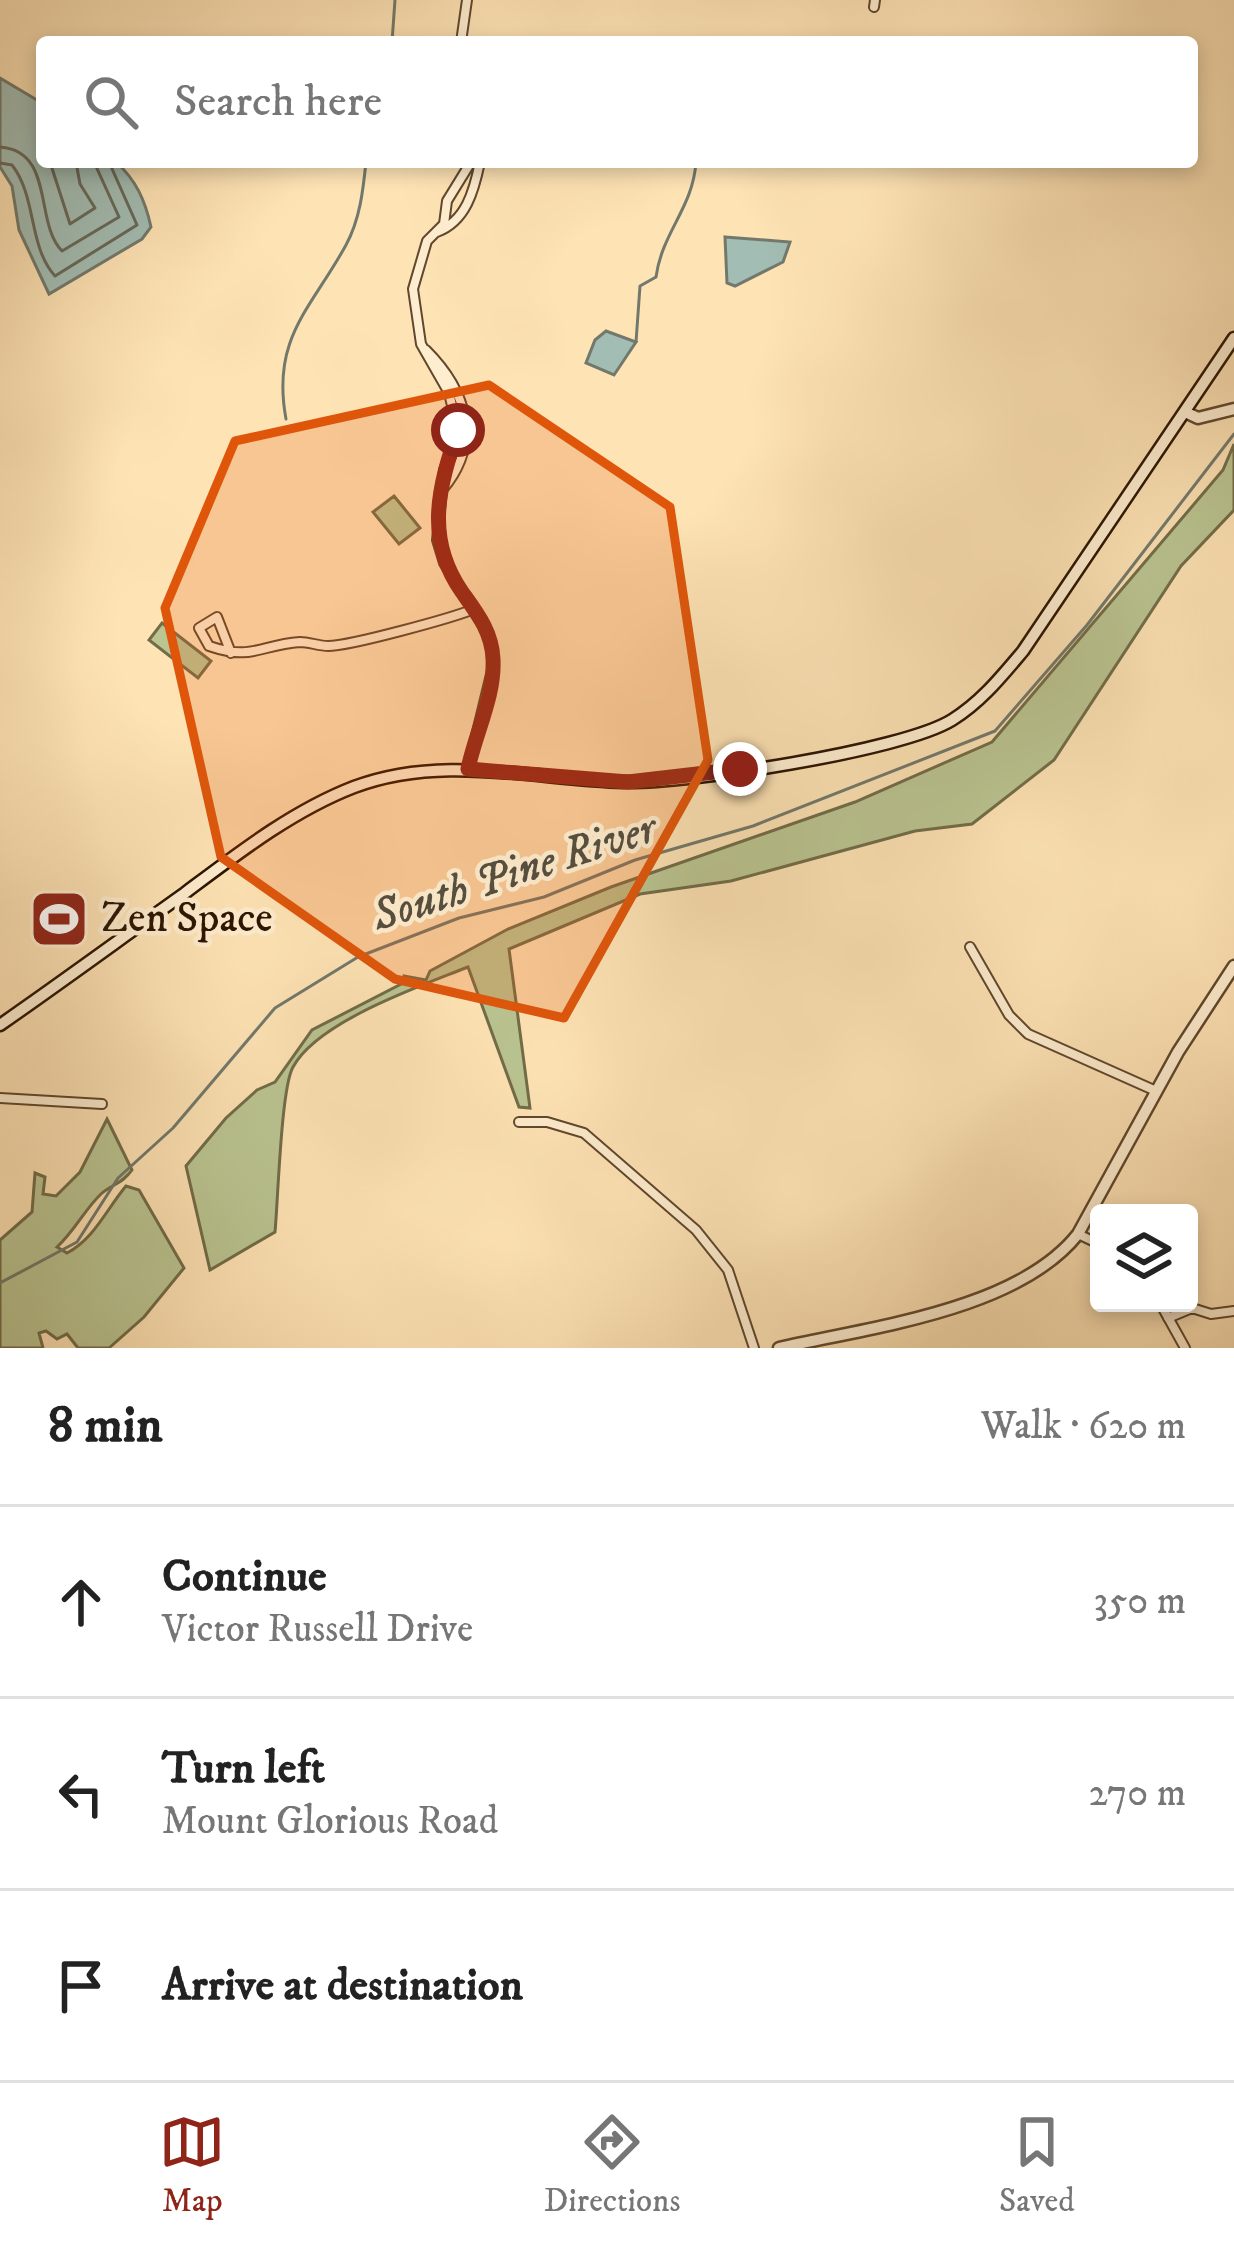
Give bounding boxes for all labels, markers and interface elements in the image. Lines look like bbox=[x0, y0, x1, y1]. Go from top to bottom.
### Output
search box bbox=[36, 36, 1198, 168]
icon: search bbox=[78, 69, 144, 135]
text: Search here bbox=[174, 74, 382, 130]
route start bbox=[431, 403, 485, 457]
route end bbox=[713, 742, 767, 796]
water label: South Pine River bbox=[364, 800, 666, 946]
sports icon: Zen Space bbox=[28, 888, 90, 950]
place label: Zen Space bbox=[101, 893, 273, 945]
map controls bbox=[1090, 1204, 1198, 1312]
button: layers bbox=[1090, 1204, 1198, 1312]
text: 8 min bbox=[48, 1394, 163, 1458]
text: Walk · 620 m bbox=[981, 1402, 1186, 1451]
text: Continue bbox=[162, 1549, 327, 1605]
icon: ahead bbox=[48, 1569, 114, 1635]
text: 350 m bbox=[1093, 1577, 1186, 1626]
text: Victor Russell Drive bbox=[162, 1605, 473, 1654]
text: Turn left bbox=[162, 1741, 325, 1797]
icon: left bbox=[48, 1761, 114, 1827]
text: 270 m bbox=[1089, 1769, 1186, 1818]
text: Mount Glorious Road bbox=[162, 1797, 498, 1846]
icon: arrive bbox=[48, 1953, 114, 2019]
text: Arrive at destination bbox=[162, 1958, 523, 2014]
tab: Map bbox=[159, 2109, 225, 2222]
tab: Directions bbox=[544, 2109, 680, 2222]
tab: Saved bbox=[999, 2109, 1075, 2222]

